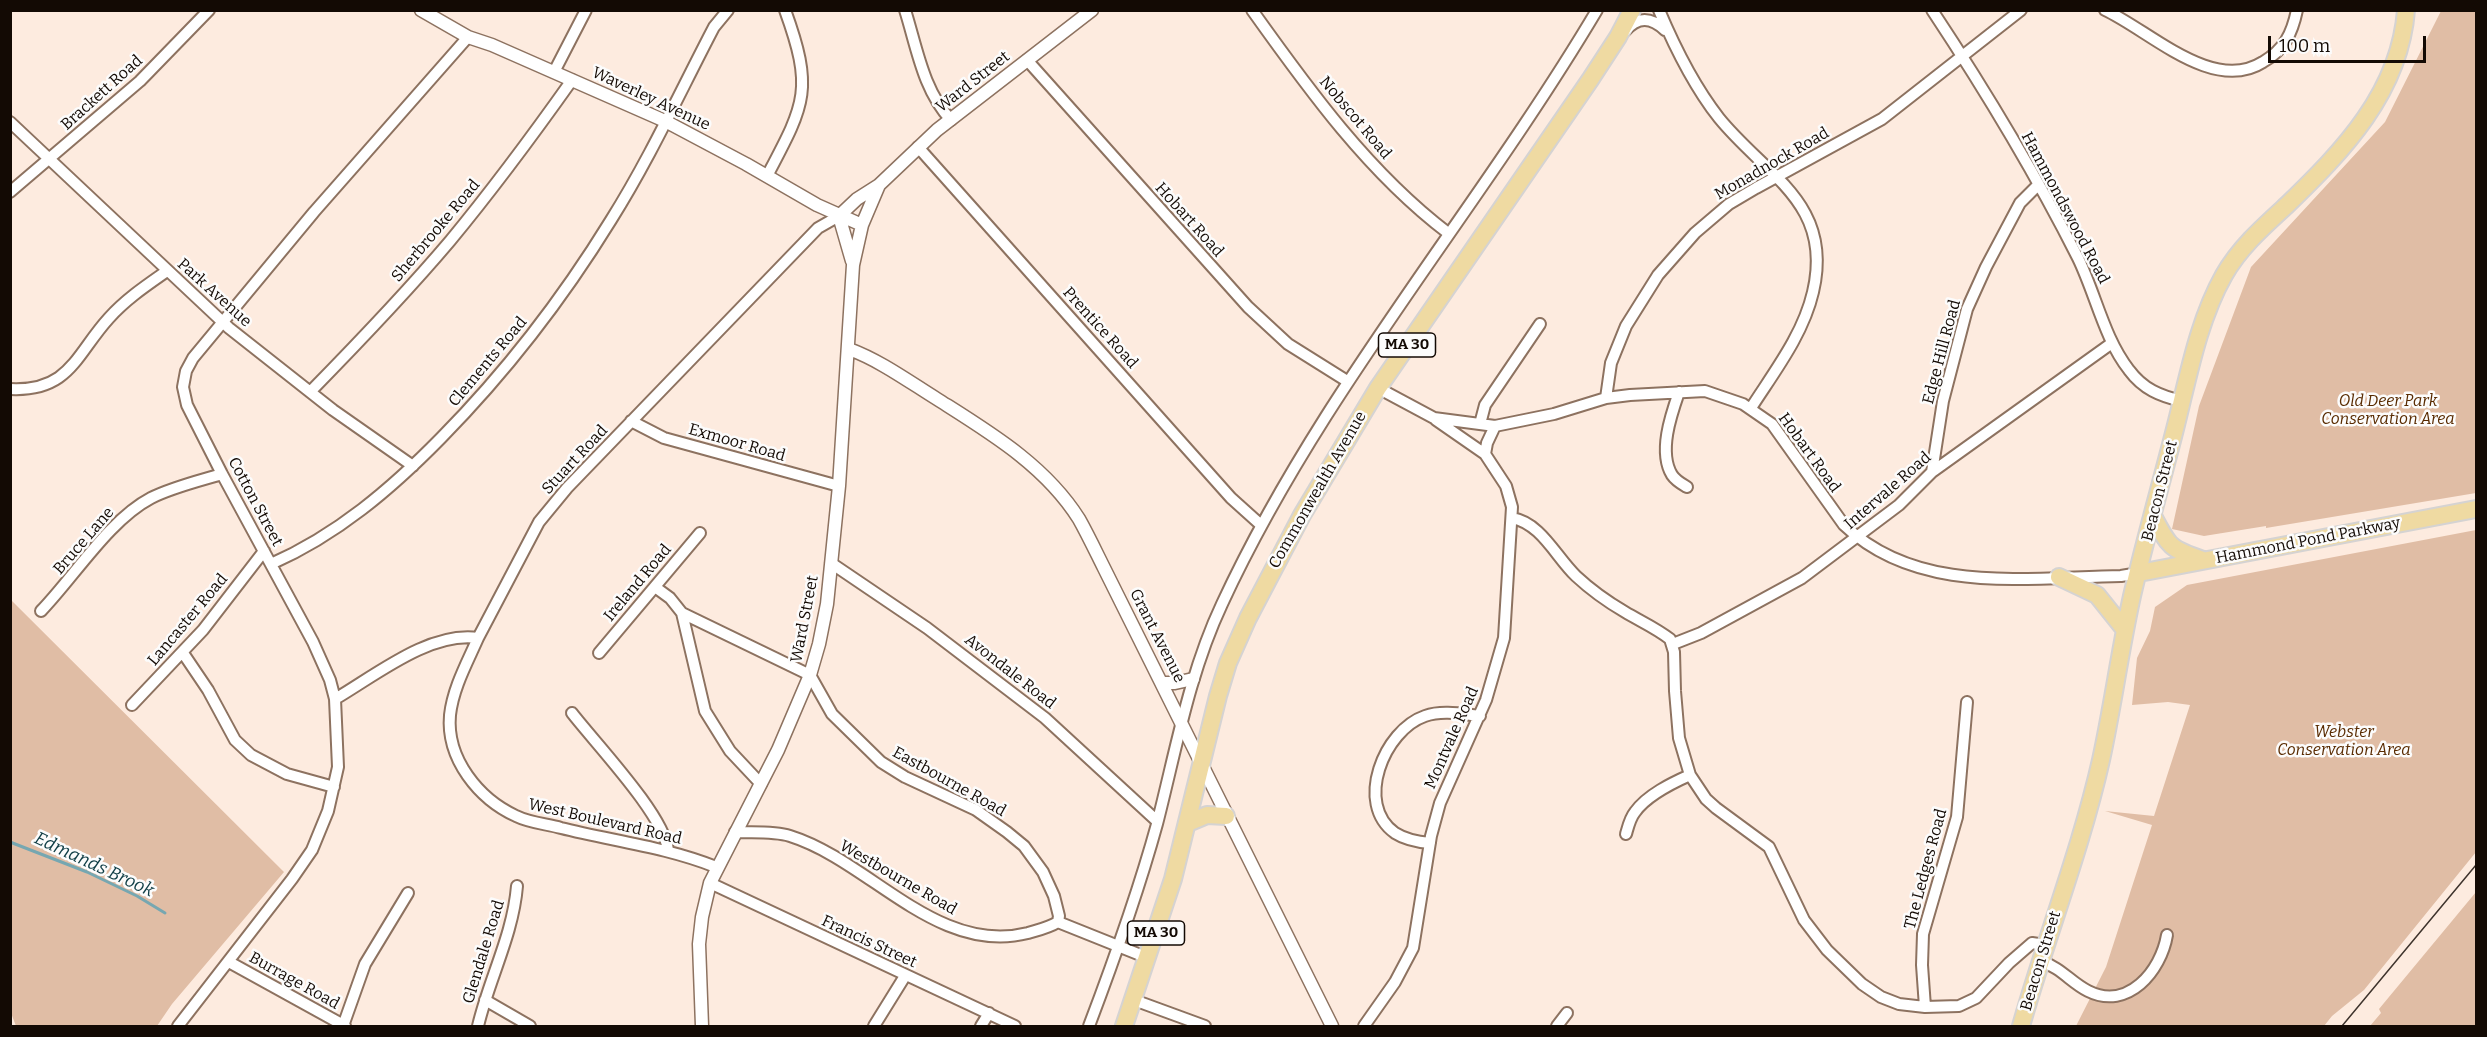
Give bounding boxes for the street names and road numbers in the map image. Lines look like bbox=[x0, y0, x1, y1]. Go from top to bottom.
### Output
street label: Ward Street bbox=[932, 47, 1014, 117]
street label: Brackett Road bbox=[57, 51, 147, 135]
street label: Waverley Avenue bbox=[589, 63, 713, 135]
street label: Nobscot Road bbox=[1315, 73, 1395, 163]
street label: Monadnock Road bbox=[1711, 124, 1833, 204]
street label: Hammondswood Road bbox=[2017, 129, 2113, 287]
street label: Sherbrooke Road bbox=[388, 176, 484, 286]
street label: Hobart Road bbox=[1151, 179, 1227, 261]
street label: Park Avenue bbox=[173, 255, 255, 331]
street label: Prentice Road bbox=[1058, 283, 1142, 373]
street label: Edge Hill Road bbox=[1919, 298, 1965, 406]
street label: Clements Road bbox=[445, 313, 531, 411]
road number: MA 30 bbox=[1378, 333, 1436, 357]
street label: Commonwealth Avenue bbox=[1265, 408, 1371, 572]
street label: Hobart Road bbox=[1774, 410, 1844, 496]
street label: Exmoor Road bbox=[686, 420, 788, 466]
street label: Stuart Road bbox=[538, 421, 612, 499]
street label: Beacon Street bbox=[2138, 439, 2182, 543]
street label: Intervale Road bbox=[1841, 448, 1935, 534]
street label: Cotton Street bbox=[223, 454, 287, 550]
street label: Bruce Lane bbox=[50, 503, 118, 579]
street label: Hammond Pond Parkway bbox=[2214, 514, 2402, 568]
street label: Ireland Road bbox=[600, 541, 676, 625]
street label: Lancaster Road bbox=[144, 570, 232, 670]
street label: Ward Street bbox=[787, 574, 823, 664]
street label: Grant Avenue bbox=[1125, 586, 1189, 686]
street label: Avondale Road bbox=[961, 631, 1059, 713]
street label: Montvale Road bbox=[1421, 684, 1483, 792]
street label: Eastbourne Road bbox=[889, 743, 1009, 821]
street label: West Boulevard Road bbox=[526, 795, 684, 849]
street label: The Ledges Road bbox=[1901, 807, 1951, 931]
street label: Westbourne Road bbox=[836, 837, 960, 919]
street label: Glendale Road bbox=[459, 898, 509, 1006]
street label: Beacon Street bbox=[2017, 909, 2065, 1013]
street label: Francis Street bbox=[818, 912, 920, 972]
road number: MA 30 bbox=[1128, 921, 1184, 945]
street label: Burrage Road bbox=[245, 948, 343, 1014]

